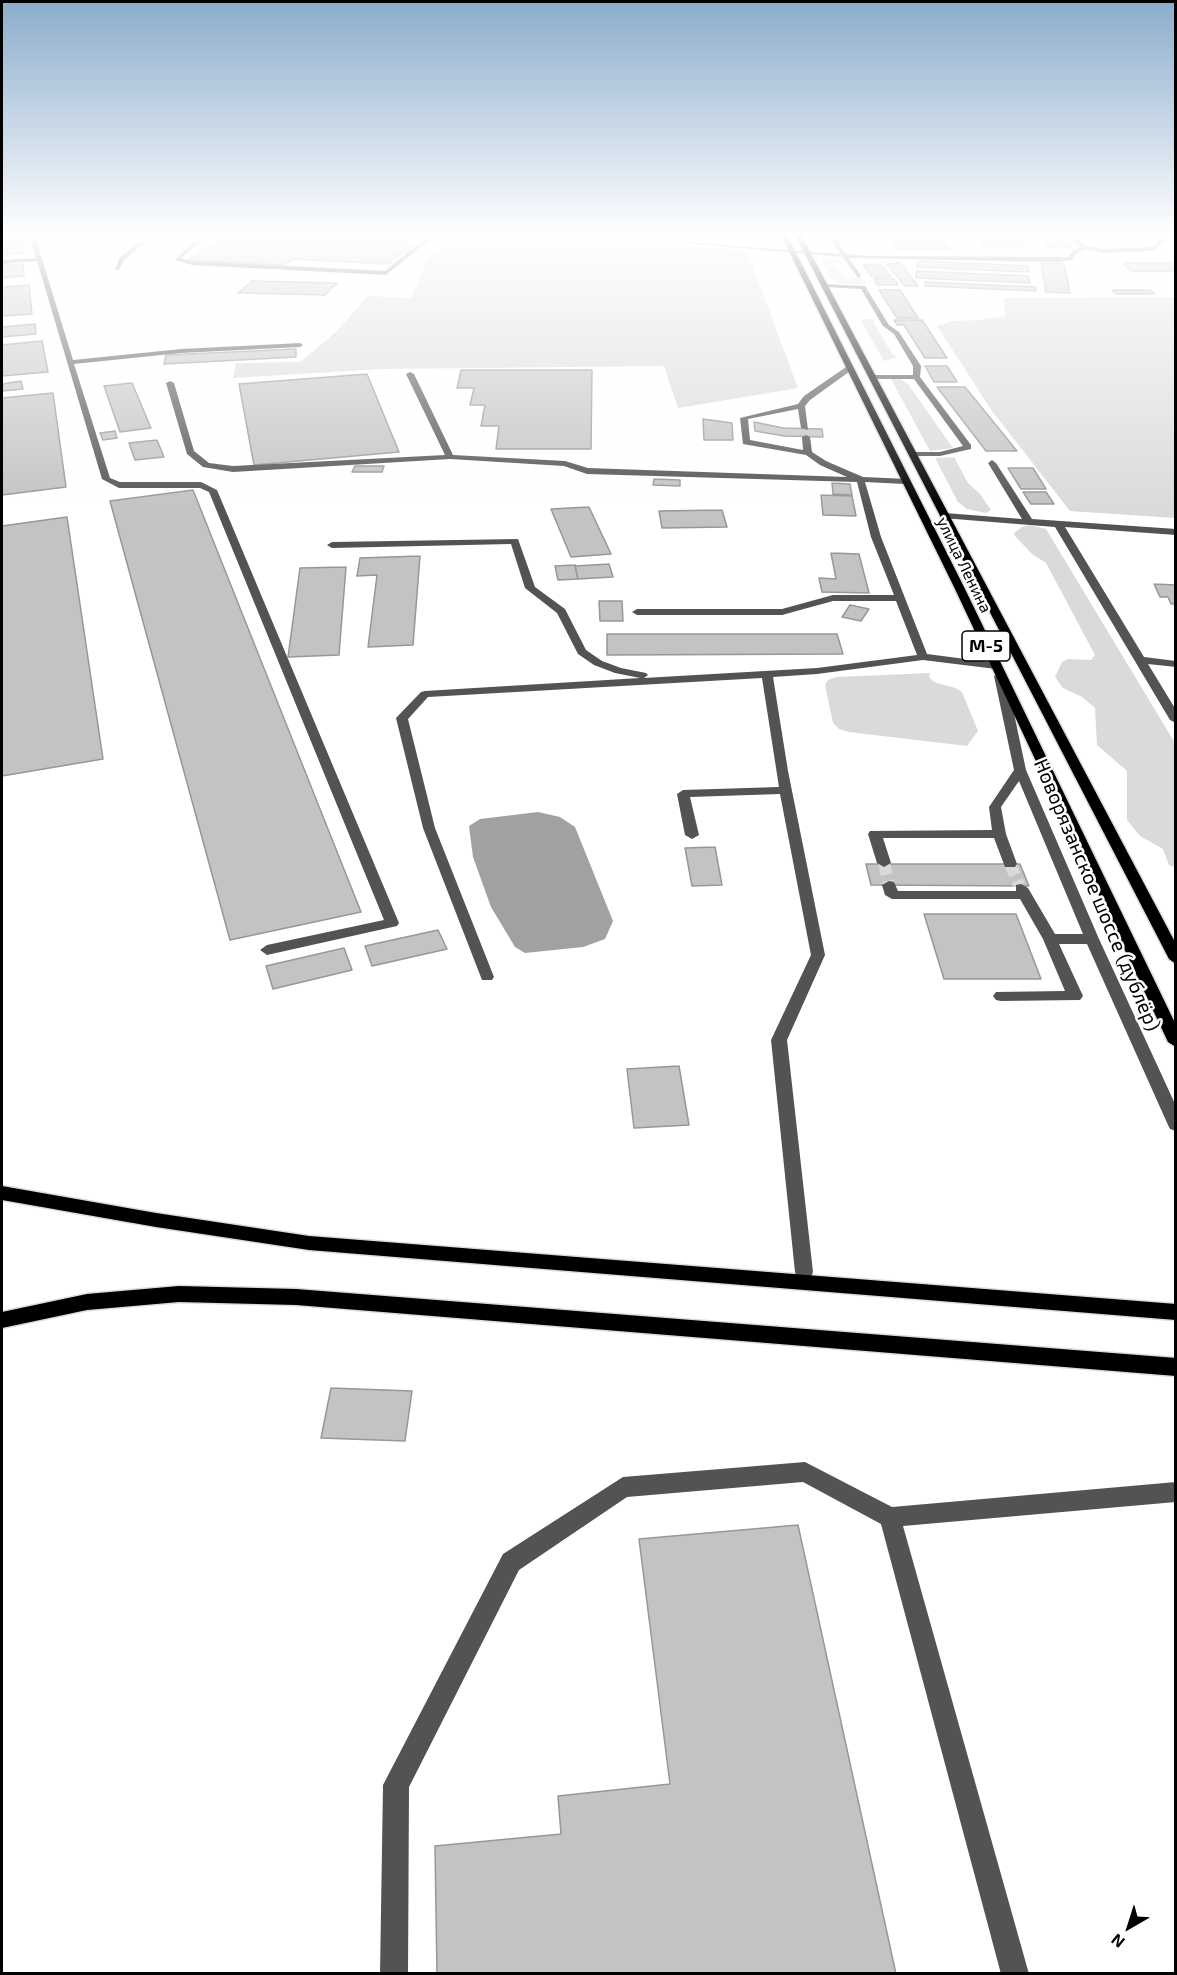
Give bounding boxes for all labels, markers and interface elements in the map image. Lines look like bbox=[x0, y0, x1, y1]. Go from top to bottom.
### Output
street label: улица Ленина bbox=[933, 514, 995, 616]
road number: М-5 bbox=[962, 631, 1010, 661]
street label: Новорязанское шоссе (дублёр) bbox=[1029, 755, 1165, 1035]
north arrow bbox=[1099, 1897, 1159, 1957]
text: N bbox=[1107, 1930, 1128, 1952]

